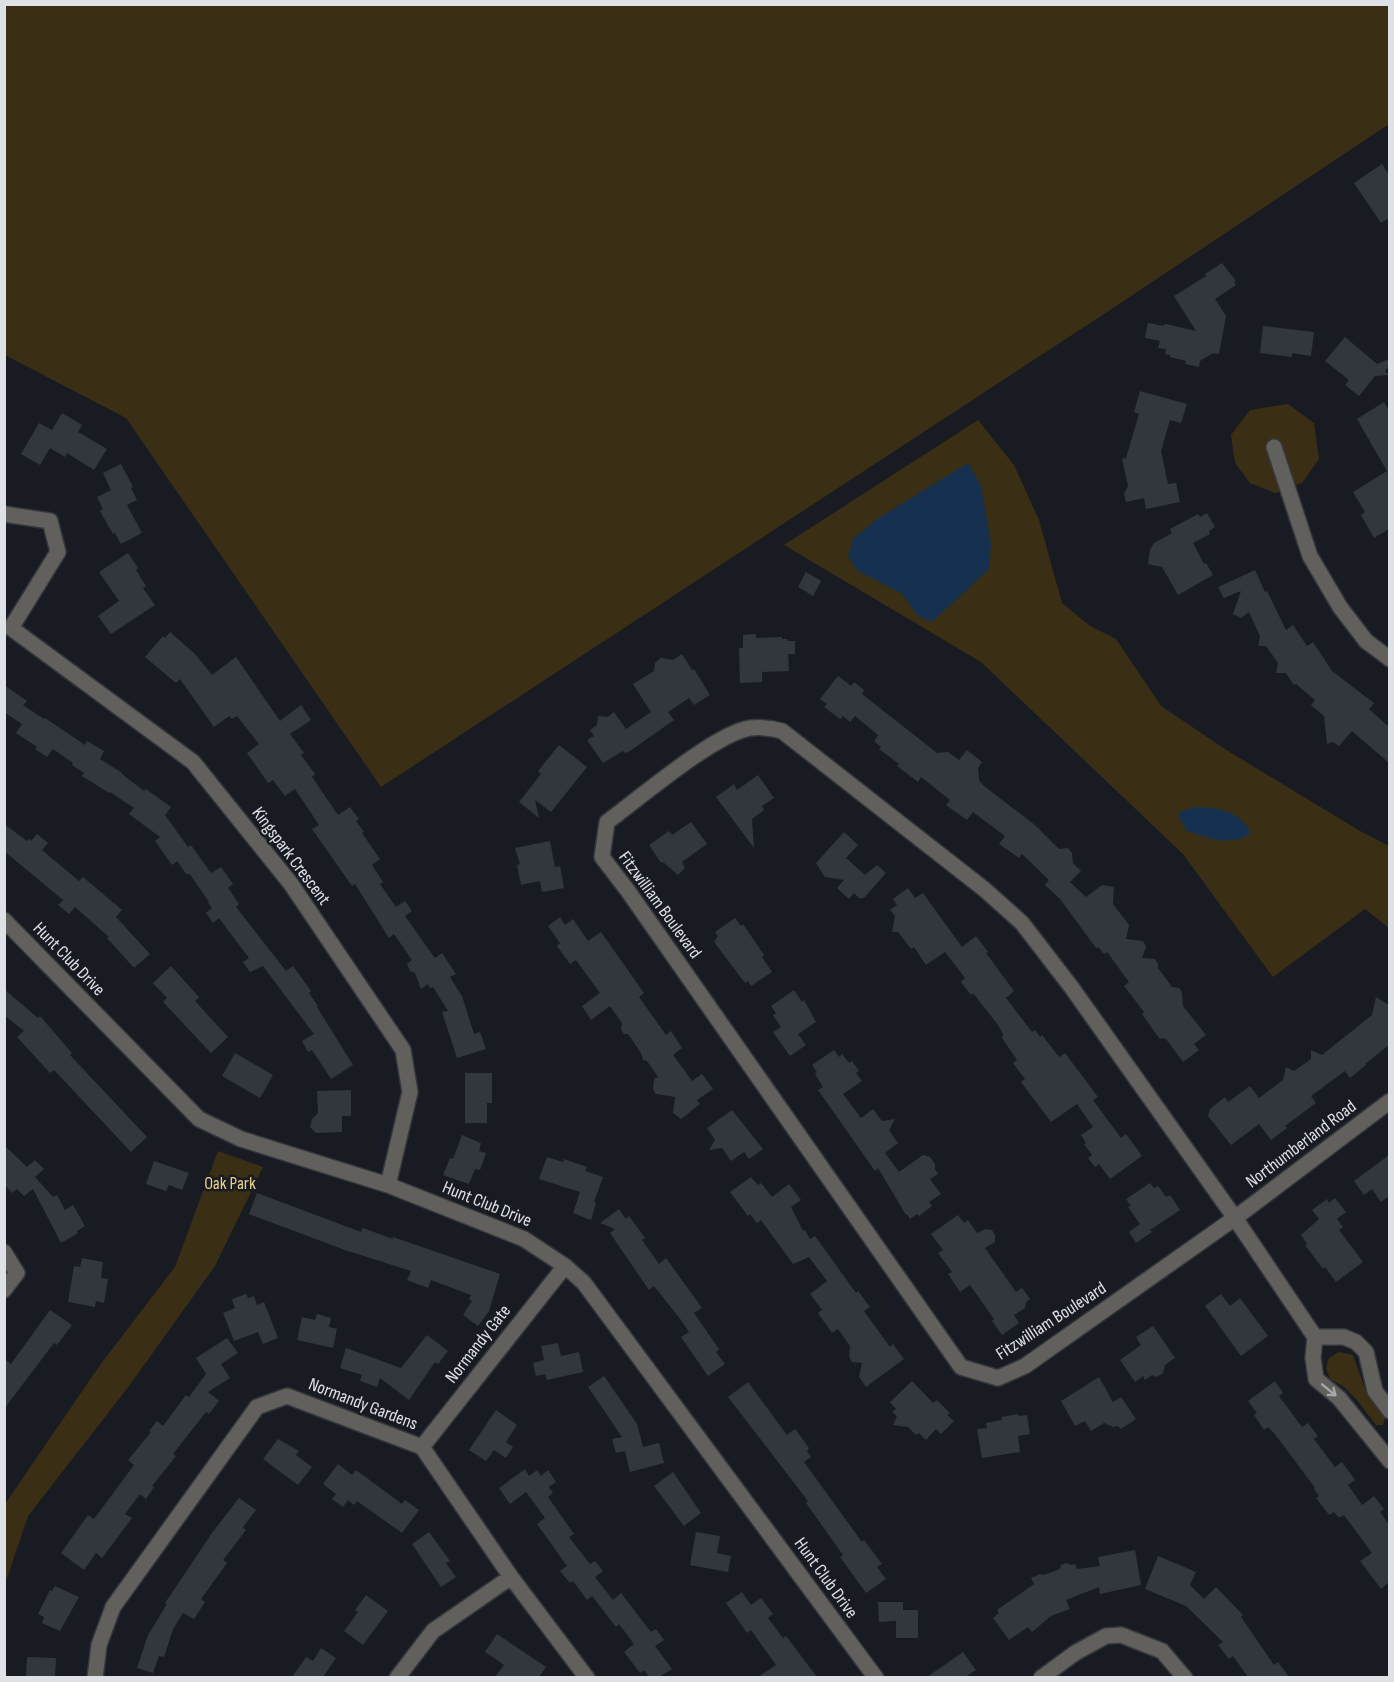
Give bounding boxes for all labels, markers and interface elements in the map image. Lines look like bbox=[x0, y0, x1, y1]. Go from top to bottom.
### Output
street label: Kingspark Crescent bbox=[247, 803, 335, 909]
street label: Fitzwilliam Boulevard bbox=[614, 847, 706, 963]
street label: Hunt Club Drive bbox=[29, 918, 109, 1000]
street label: Northumberland Road bbox=[1242, 1096, 1360, 1192]
park label: Oak Park bbox=[204, 1173, 256, 1194]
street label: Hunt Club Drive bbox=[439, 1177, 535, 1231]
street label: Fitzwilliam Boulevard bbox=[992, 1278, 1110, 1364]
street label: Normandy Gate bbox=[441, 1301, 515, 1387]
street label: Normandy Gardens bbox=[306, 1374, 420, 1434]
one-way arrow bbox=[1321, 1383, 1337, 1396]
street label: Hunt Club Drive bbox=[790, 1534, 862, 1622]

